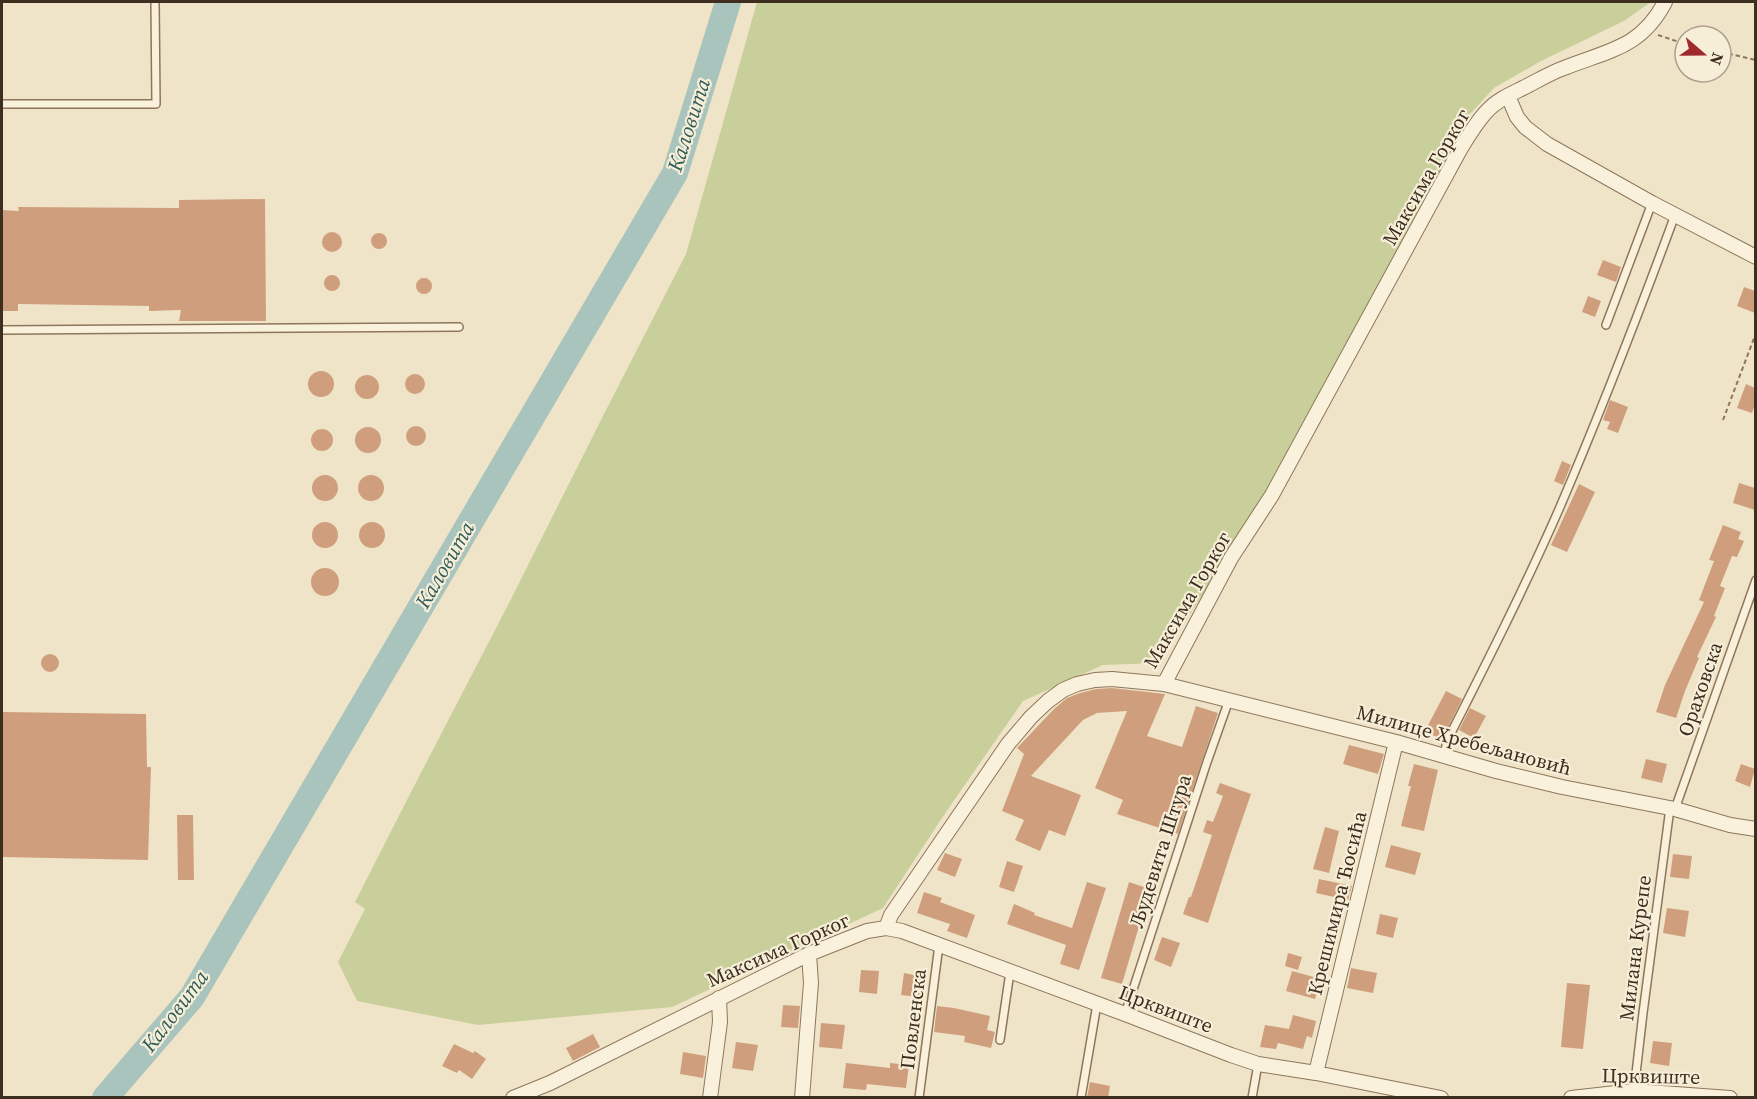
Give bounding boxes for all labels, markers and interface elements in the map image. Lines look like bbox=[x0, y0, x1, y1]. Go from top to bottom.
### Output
north arrow bbox=[1673, 24, 1733, 84]
text: N bbox=[1705, 50, 1729, 69]
water label: Каловита bbox=[660, 75, 717, 176]
street label: Максима Горког bbox=[1375, 103, 1477, 250]
water label: Каловита bbox=[408, 516, 481, 614]
street label: Максима Горког bbox=[1136, 526, 1238, 673]
street label: Ораховска bbox=[1671, 637, 1729, 740]
street label: Милице Хребељановић bbox=[1354, 698, 1574, 782]
street label: Људевита Штура bbox=[1122, 770, 1198, 931]
street label: Крешимира Ћосића bbox=[1301, 807, 1374, 998]
street label: Милана Курепе bbox=[1612, 874, 1658, 1022]
street label: Максима Горког bbox=[702, 906, 854, 994]
water label: Каловита bbox=[134, 964, 215, 1059]
street label: Повленска bbox=[893, 966, 933, 1071]
street label: Црквиште bbox=[1115, 978, 1217, 1040]
street label: Црквиште bbox=[1601, 1061, 1701, 1091]

